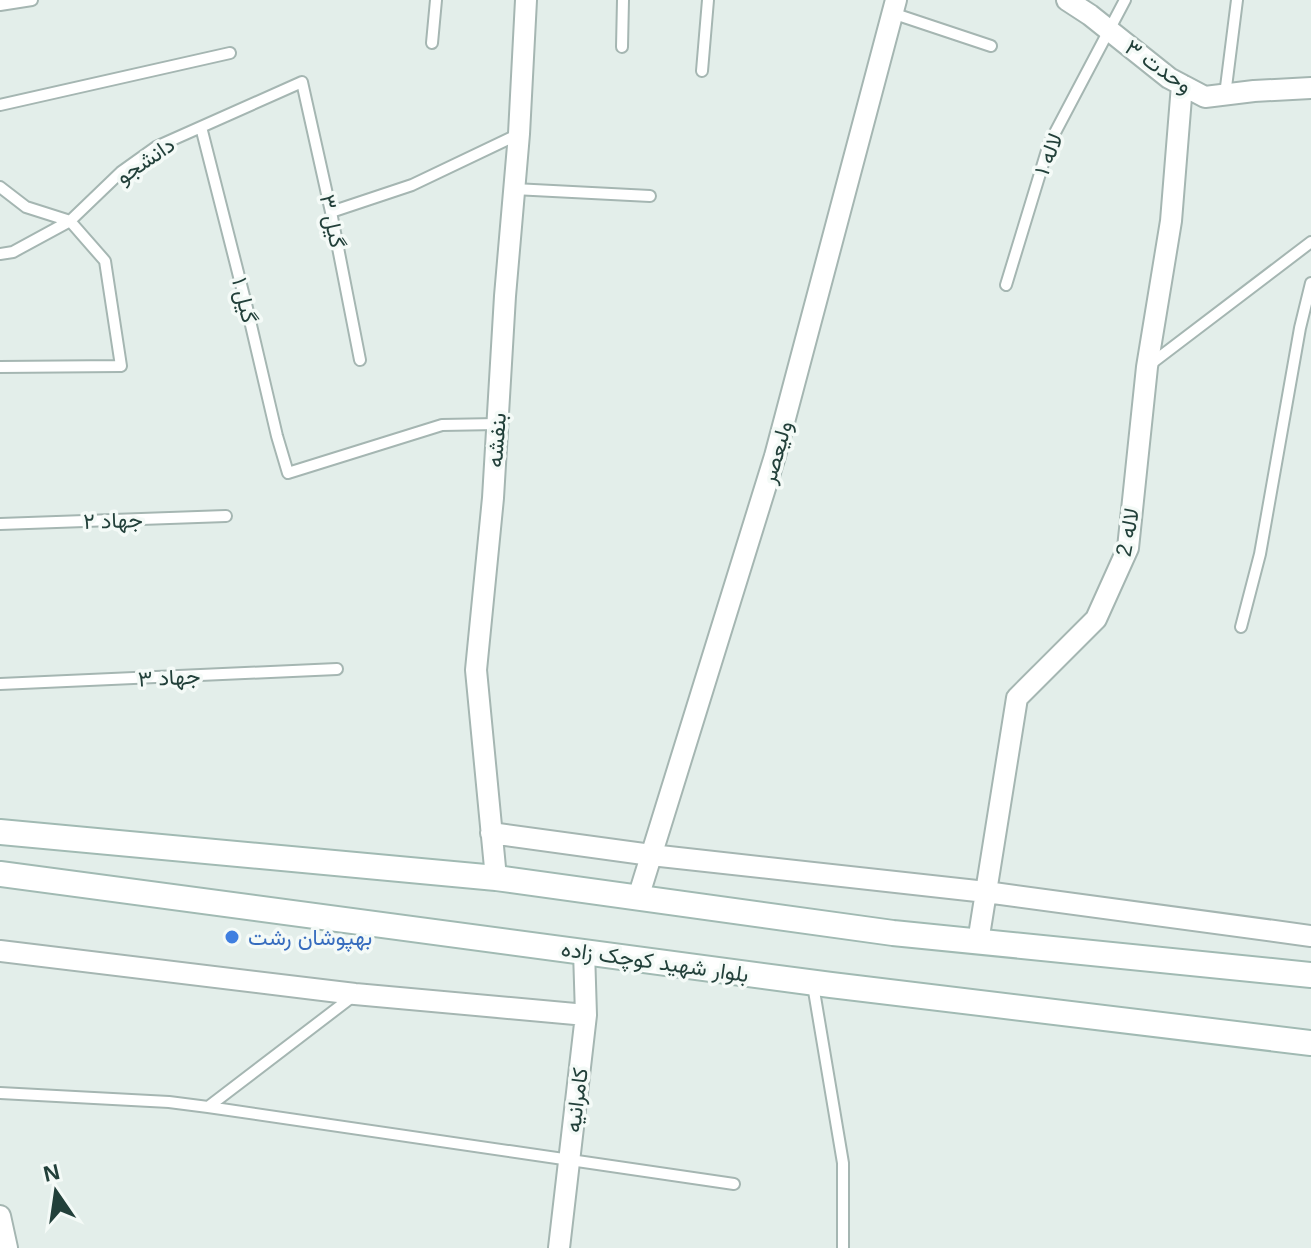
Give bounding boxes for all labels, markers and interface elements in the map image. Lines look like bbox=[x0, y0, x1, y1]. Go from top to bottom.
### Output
street label: وحدت ۳ bbox=[1120, 34, 1197, 99]
street label: لاله ۱ bbox=[1029, 130, 1068, 179]
street label: دانشجو bbox=[111, 132, 180, 190]
street label: گیل ۳ bbox=[315, 192, 350, 250]
street label: گیل ۱ bbox=[227, 275, 262, 326]
street label: بنفشه bbox=[482, 412, 511, 468]
street label: ولیعصر bbox=[755, 418, 798, 488]
street label: لاله 2 bbox=[1111, 506, 1144, 558]
street label: جهاد ۲ bbox=[83, 507, 143, 535]
street label: جهاد ۳ bbox=[137, 663, 201, 693]
place label: بهپوشان رشت bbox=[248, 925, 372, 952]
marker: بهپوشان رشت bbox=[223, 928, 241, 946]
street label: بلوار شهید کوچک زاده bbox=[559, 936, 750, 989]
street label: کامرانیه bbox=[560, 1066, 594, 1134]
north arrow bbox=[16, 1152, 96, 1232]
text: N bbox=[41, 1159, 62, 1187]

